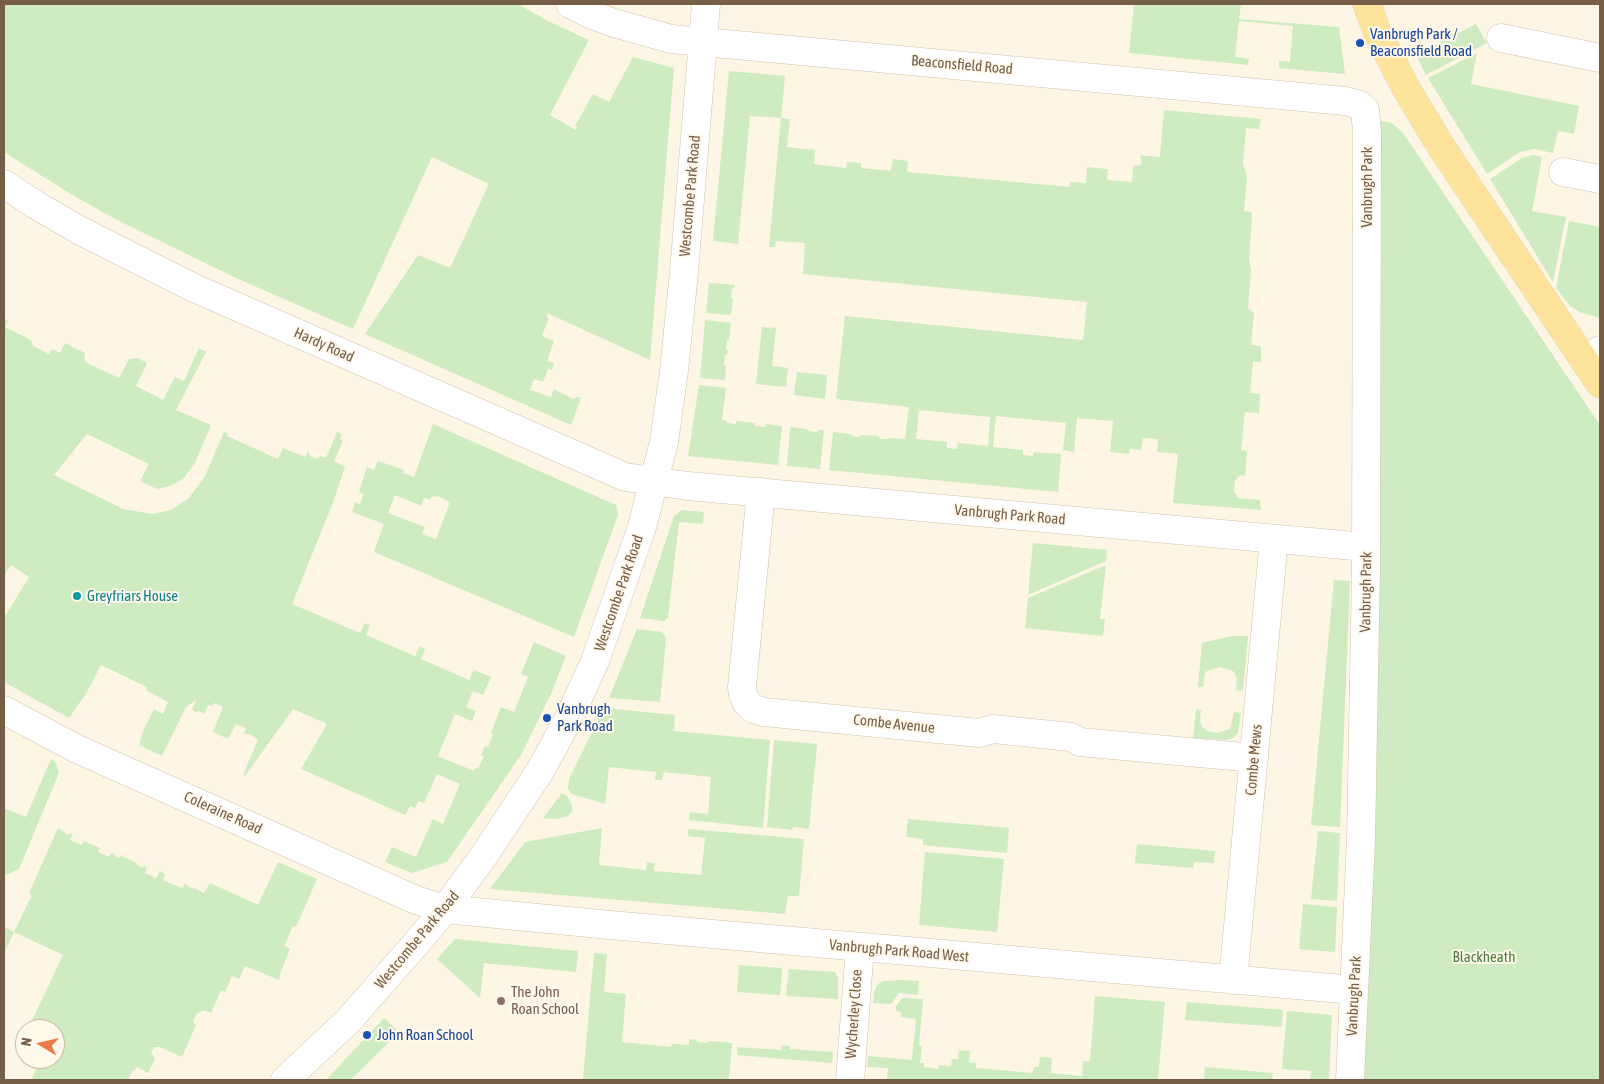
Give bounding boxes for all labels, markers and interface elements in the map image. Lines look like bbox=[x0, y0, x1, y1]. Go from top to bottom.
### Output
place label: Vanbrugh Park / Beaconsfield Road bbox=[1370, 25, 1472, 60]
marker: Vanbrugh Park / Beaconsfield Road bbox=[1354, 37, 1366, 49]
street label: Beaconsfield Road bbox=[910, 52, 1014, 78]
street label: Westcombe Park Road bbox=[676, 135, 704, 257]
street label: Vanbrugh Park bbox=[1358, 147, 1376, 227]
street label: Hardy Road bbox=[291, 324, 357, 366]
street label: Vanbrugh Park Road bbox=[954, 501, 1066, 529]
street label: Westcombe Park Road bbox=[591, 532, 647, 654]
street label: Vanbrugh Park bbox=[1356, 551, 1376, 633]
place label: Greyfriars House bbox=[87, 587, 178, 605]
marker: Greyfriars House bbox=[71, 590, 83, 602]
place label: Vanbrugh Park Road bbox=[557, 700, 613, 735]
street label: Combe Avenue bbox=[852, 711, 936, 737]
marker: Vanbrugh Park Road bbox=[541, 712, 553, 724]
street label: Combe Mews bbox=[1242, 724, 1266, 796]
street label: Coleraine Road bbox=[181, 788, 265, 838]
street label: Westcombe Park Road bbox=[371, 888, 463, 992]
street label: Vanbrugh Park Road West bbox=[828, 936, 970, 966]
park label: Blackheath bbox=[1453, 948, 1515, 966]
street label: Vanbrugh Park bbox=[1343, 955, 1365, 1037]
street label: Wycherley Close bbox=[842, 969, 866, 1059]
place label: The John Roan School bbox=[511, 983, 579, 1018]
marker: The John Roan School bbox=[495, 995, 507, 1007]
north arrow bbox=[15, 1019, 65, 1069]
place label: John Roan School bbox=[377, 1026, 474, 1044]
marker: John Roan School bbox=[361, 1029, 373, 1041]
text: N bbox=[18, 1036, 35, 1047]

